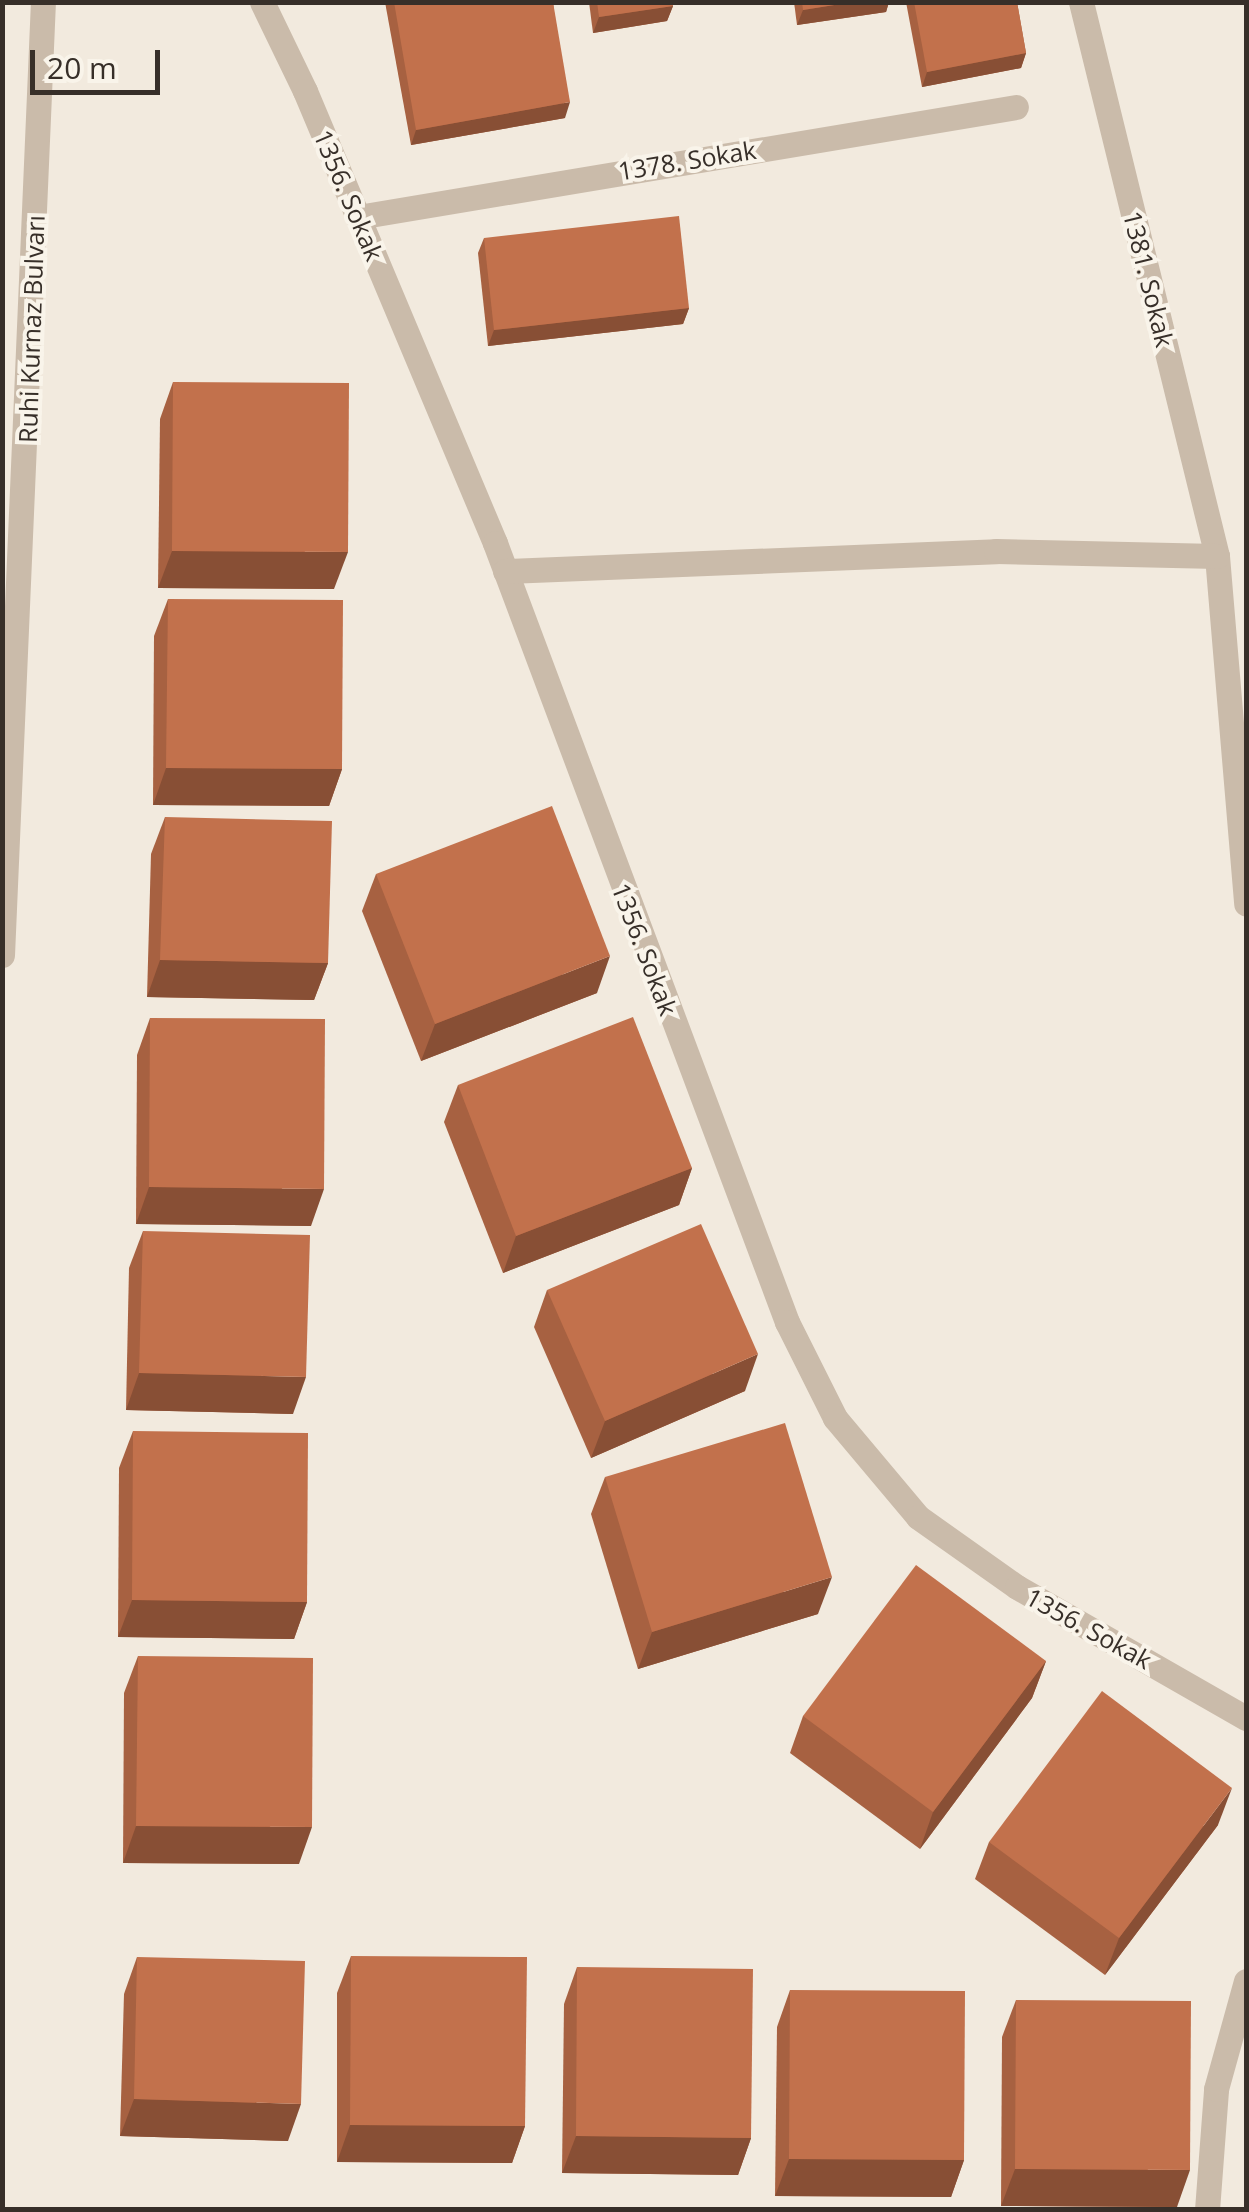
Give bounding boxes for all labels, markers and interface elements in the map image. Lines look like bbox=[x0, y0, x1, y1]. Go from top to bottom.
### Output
scale bar bbox=[35, 30, 165, 92]
text: 20 m bbox=[47, 47, 117, 88]
street label: 1356. Sokak bbox=[308, 125, 390, 265]
street label: 1378. Sokak bbox=[616, 134, 758, 186]
street label: 1381. Sokak bbox=[1118, 208, 1180, 350]
street label: Ruhi Kurnaz Bulvarı bbox=[12, 215, 50, 443]
street label: 1356. Sokak bbox=[606, 879, 684, 1019]
street label: 1356. Sokak bbox=[1021, 1581, 1157, 1675]

